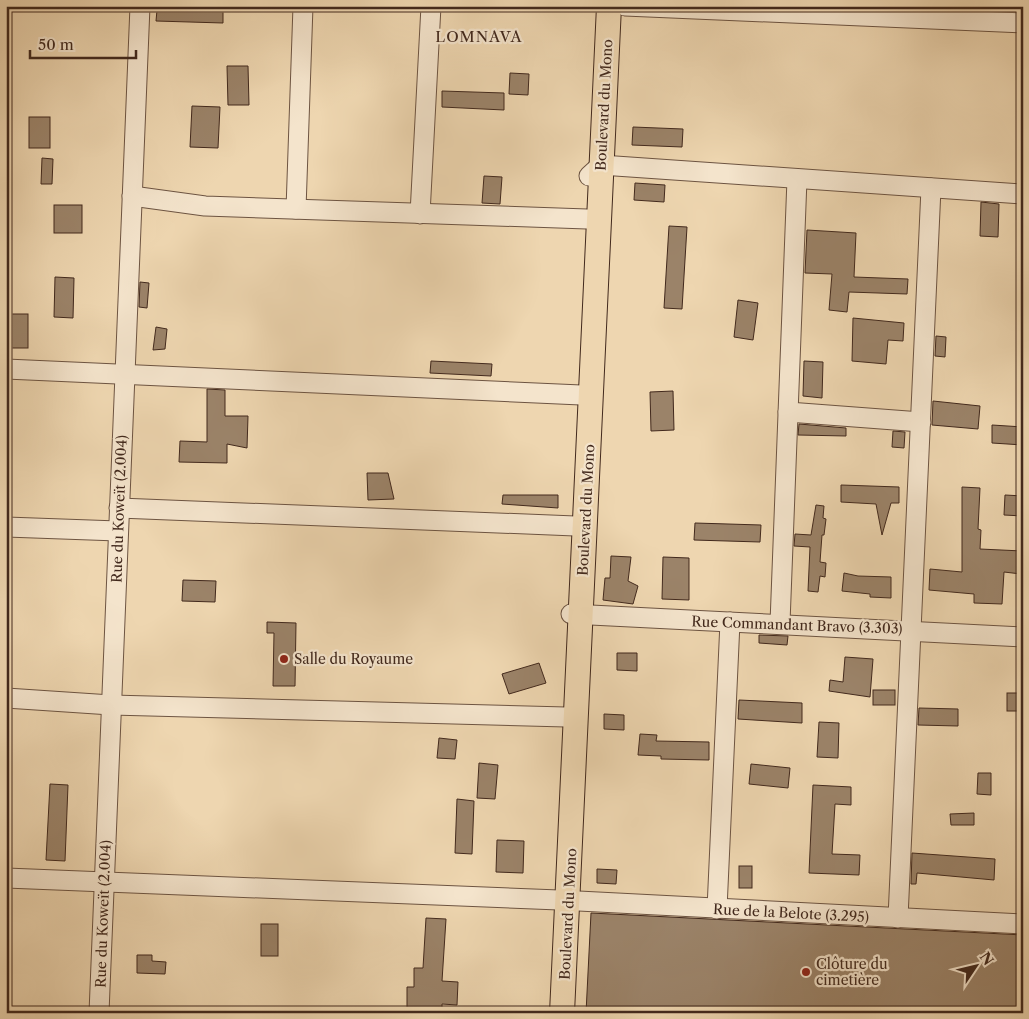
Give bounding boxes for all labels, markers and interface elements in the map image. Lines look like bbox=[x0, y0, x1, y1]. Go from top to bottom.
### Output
district label: LOMNAVA bbox=[435, 27, 523, 46]
scale bar bbox=[30, 28, 136, 60]
text: 50 m bbox=[38, 35, 74, 54]
street label: Boulevard du Mono bbox=[592, 39, 616, 171]
street label: Rue du Koweït (2.004) bbox=[107, 435, 131, 583]
street label: Boulevard du Mono bbox=[574, 444, 598, 576]
street label: Rue Commandant Bravo (3.303) bbox=[691, 612, 903, 638]
place label: Salle du Royaume bbox=[294, 650, 413, 668]
marker: Salle du Royaume bbox=[278, 653, 290, 665]
street label: Rue du Koweït (2.004) bbox=[91, 840, 115, 988]
street label: Boulevard du Mono bbox=[556, 848, 580, 980]
street label: Rue de la Belote (3.295) bbox=[713, 900, 869, 926]
north arrow bbox=[952, 942, 1002, 992]
text: N bbox=[976, 948, 998, 969]
place label: Clôture du cimetière bbox=[816, 955, 888, 989]
marker: Clôture du cimetière bbox=[800, 966, 812, 978]

